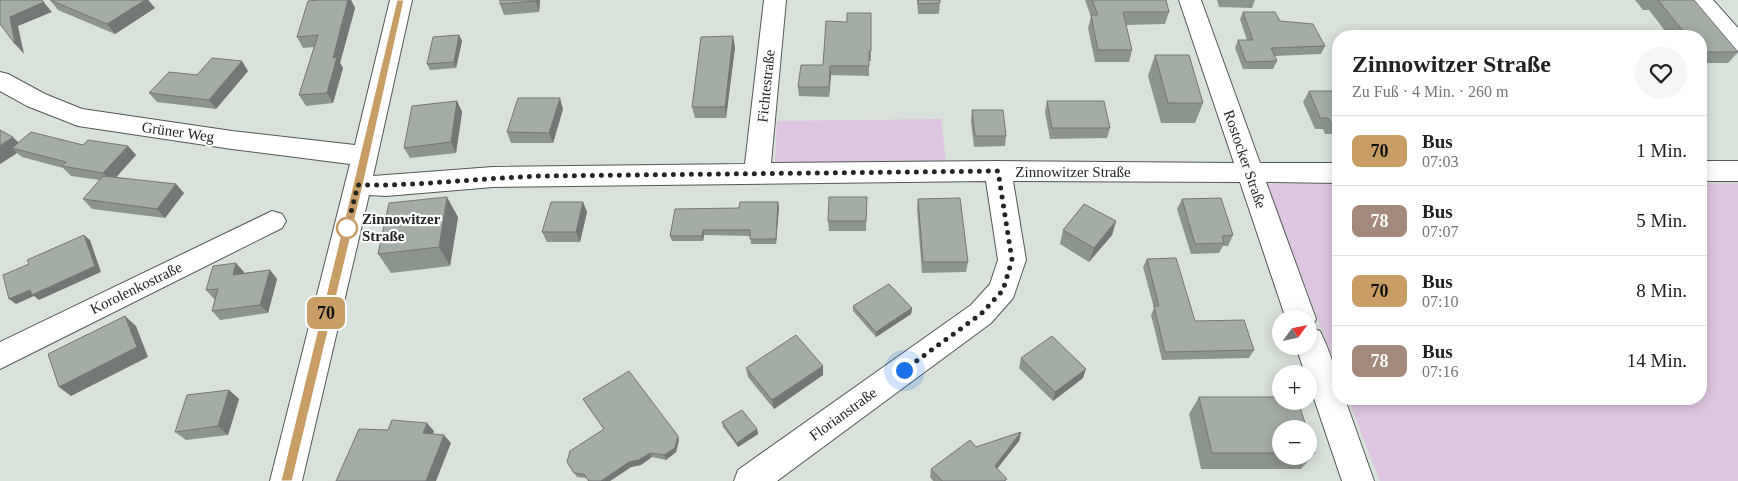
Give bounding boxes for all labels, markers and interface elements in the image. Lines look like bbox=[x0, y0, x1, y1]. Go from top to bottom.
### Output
button: heart bbox=[1635, 47, 1687, 99]
street label: Fichtestraße bbox=[754, 48, 778, 123]
text: Zinnowitzer Straße bbox=[1352, 51, 1551, 77]
text: Zu Fuß · 4 Min. · 260 m bbox=[1352, 83, 1508, 100]
street label: Rostocker Straße bbox=[1221, 108, 1269, 211]
street label: Grüner Weg bbox=[141, 119, 216, 145]
text: Bus bbox=[1422, 131, 1453, 152]
text: 1 Min. bbox=[1636, 140, 1687, 161]
text: 70 bbox=[1371, 141, 1389, 161]
text: 07:03 bbox=[1422, 153, 1458, 170]
street label: Zinnowitzer Straße bbox=[1015, 164, 1131, 180]
text: Bus bbox=[1422, 201, 1453, 222]
text: 5 Min. bbox=[1636, 210, 1687, 231]
place label: Zinnowitzer Straße bbox=[362, 211, 441, 244]
text: 78 bbox=[1371, 211, 1389, 231]
marker: Zinnowitzer Straße bbox=[336, 217, 358, 239]
text: 07:07 bbox=[1422, 223, 1458, 240]
street label: Korolenkostraße bbox=[88, 259, 185, 317]
text: Bus bbox=[1422, 271, 1453, 292]
text: 8 Min. bbox=[1636, 280, 1687, 301]
text: 70 bbox=[1371, 281, 1389, 301]
text: 07:10 bbox=[1422, 293, 1458, 310]
line badge: 70 bbox=[304, 297, 348, 329]
text: 70 bbox=[317, 303, 335, 323]
north arrow bbox=[1272, 310, 1318, 355]
map controls bbox=[1272, 310, 1317, 465]
text: Bus bbox=[1422, 341, 1453, 362]
text: 14 Min. bbox=[1627, 350, 1687, 371]
text: 78 bbox=[1371, 351, 1389, 371]
your location bbox=[892, 358, 917, 383]
text: 07:16 bbox=[1422, 363, 1458, 380]
button: + bbox=[1272, 365, 1317, 410]
street label: Florianstraße bbox=[806, 384, 880, 444]
button: − bbox=[1272, 420, 1317, 465]

